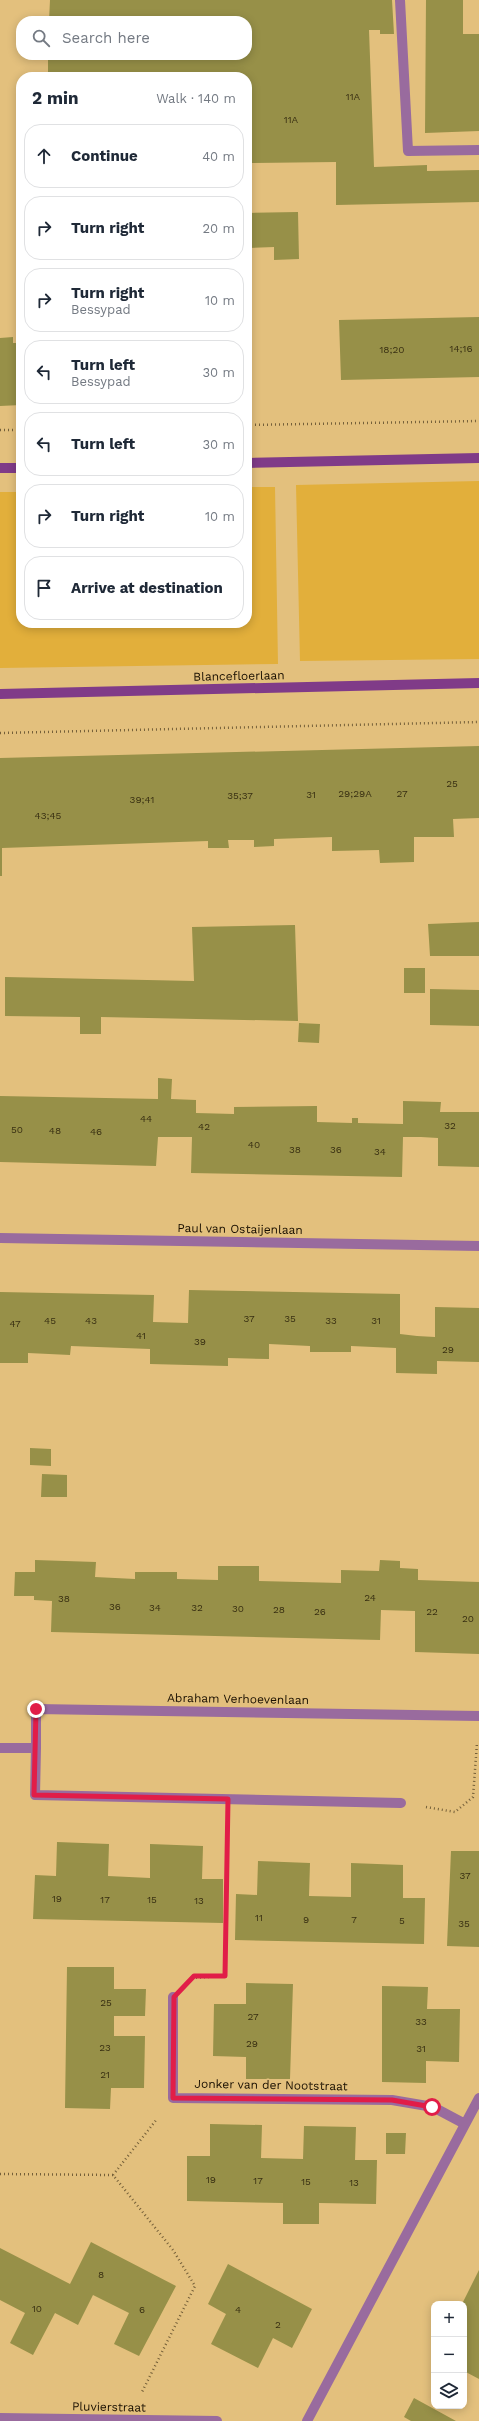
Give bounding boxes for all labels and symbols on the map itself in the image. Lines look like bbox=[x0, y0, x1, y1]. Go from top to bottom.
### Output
house number: 11A bbox=[346, 91, 361, 102]
house number: 11A bbox=[284, 114, 299, 125]
house number: 14;16 bbox=[450, 343, 472, 354]
house number: 18;20 bbox=[379, 344, 405, 355]
street label: Blancefloerlaan bbox=[193, 668, 285, 684]
house number: 25 bbox=[446, 778, 458, 789]
house number: 29;29A bbox=[338, 788, 372, 799]
house number: 27 bbox=[396, 788, 408, 799]
house number: 31 bbox=[306, 789, 316, 800]
house number: 35;37 bbox=[227, 790, 253, 801]
house number: 39;41 bbox=[130, 794, 154, 805]
house number: 43;45 bbox=[35, 810, 62, 821]
house number: 44 bbox=[140, 1113, 152, 1124]
house number: 32 bbox=[444, 1120, 456, 1131]
house number: 42 bbox=[198, 1121, 210, 1132]
house number: 50 bbox=[11, 1124, 23, 1135]
house number: 48 bbox=[49, 1125, 61, 1136]
house number: 46 bbox=[90, 1126, 102, 1137]
house number: 40 bbox=[248, 1139, 260, 1150]
house number: 38 bbox=[289, 1144, 301, 1155]
house number: 36 bbox=[330, 1144, 342, 1155]
house number: 34 bbox=[374, 1146, 386, 1157]
street label: Paul van Ostaijenlaan bbox=[177, 1221, 303, 1237]
house number: 37 bbox=[243, 1313, 255, 1324]
house number: 35 bbox=[284, 1313, 296, 1324]
house number: 45 bbox=[44, 1315, 56, 1326]
house number: 43 bbox=[85, 1315, 97, 1326]
house number: 33 bbox=[325, 1315, 337, 1326]
house number: 31 bbox=[371, 1315, 381, 1326]
house number: 47 bbox=[9, 1318, 21, 1329]
house number: 41 bbox=[136, 1330, 146, 1341]
house number: 39 bbox=[194, 1336, 206, 1347]
house number: 29 bbox=[442, 1344, 454, 1355]
house number: 24 bbox=[364, 1592, 376, 1603]
house number: 38 bbox=[58, 1593, 70, 1604]
house number: 36 bbox=[109, 1601, 121, 1612]
house number: 34 bbox=[149, 1602, 161, 1613]
house number: 32 bbox=[191, 1602, 203, 1613]
house number: 30 bbox=[232, 1603, 244, 1614]
house number: 28 bbox=[273, 1604, 285, 1615]
house number: 26 bbox=[314, 1606, 326, 1617]
house number: 22 bbox=[426, 1606, 438, 1617]
house number: 20 bbox=[462, 1613, 474, 1624]
street label: Abraham Verhoevenlaan bbox=[167, 1691, 309, 1707]
route end bbox=[27, 1700, 45, 1718]
house number: 37 bbox=[459, 1870, 471, 1881]
house number: 19 bbox=[52, 1893, 62, 1904]
house number: 17 bbox=[100, 1894, 110, 1905]
house number: 15 bbox=[147, 1894, 157, 1905]
house number: 13 bbox=[194, 1895, 204, 1906]
house number: 11 bbox=[255, 1912, 263, 1923]
house number: 9 bbox=[303, 1914, 309, 1925]
house number: 7 bbox=[351, 1914, 357, 1925]
house number: 5 bbox=[399, 1915, 405, 1926]
house number: 35 bbox=[458, 1918, 470, 1929]
house number: 25 bbox=[100, 1997, 112, 2008]
house number: 27 bbox=[247, 2011, 259, 2022]
house number: 33 bbox=[415, 2016, 427, 2027]
house number: 29 bbox=[246, 2038, 258, 2049]
house number: 23 bbox=[99, 2042, 111, 2053]
house number: 31 bbox=[416, 2043, 426, 2054]
house number: 21 bbox=[100, 2069, 110, 2080]
street label: Jonker van der Nootstraat bbox=[194, 2077, 348, 2093]
route start bbox=[423, 2098, 441, 2116]
house number: 19 bbox=[206, 2174, 216, 2185]
house number: 17 bbox=[253, 2175, 263, 2186]
house number: 15 bbox=[301, 2176, 311, 2187]
house number: 13 bbox=[349, 2177, 359, 2188]
house number: 8 bbox=[98, 2269, 104, 2280]
house number: 10 bbox=[32, 2303, 42, 2314]
house number: 6 bbox=[139, 2304, 145, 2315]
house number: 4 bbox=[235, 2304, 241, 2315]
house number: 2 bbox=[275, 2319, 281, 2330]
street label: Pluvierstraat bbox=[72, 2399, 146, 2415]

